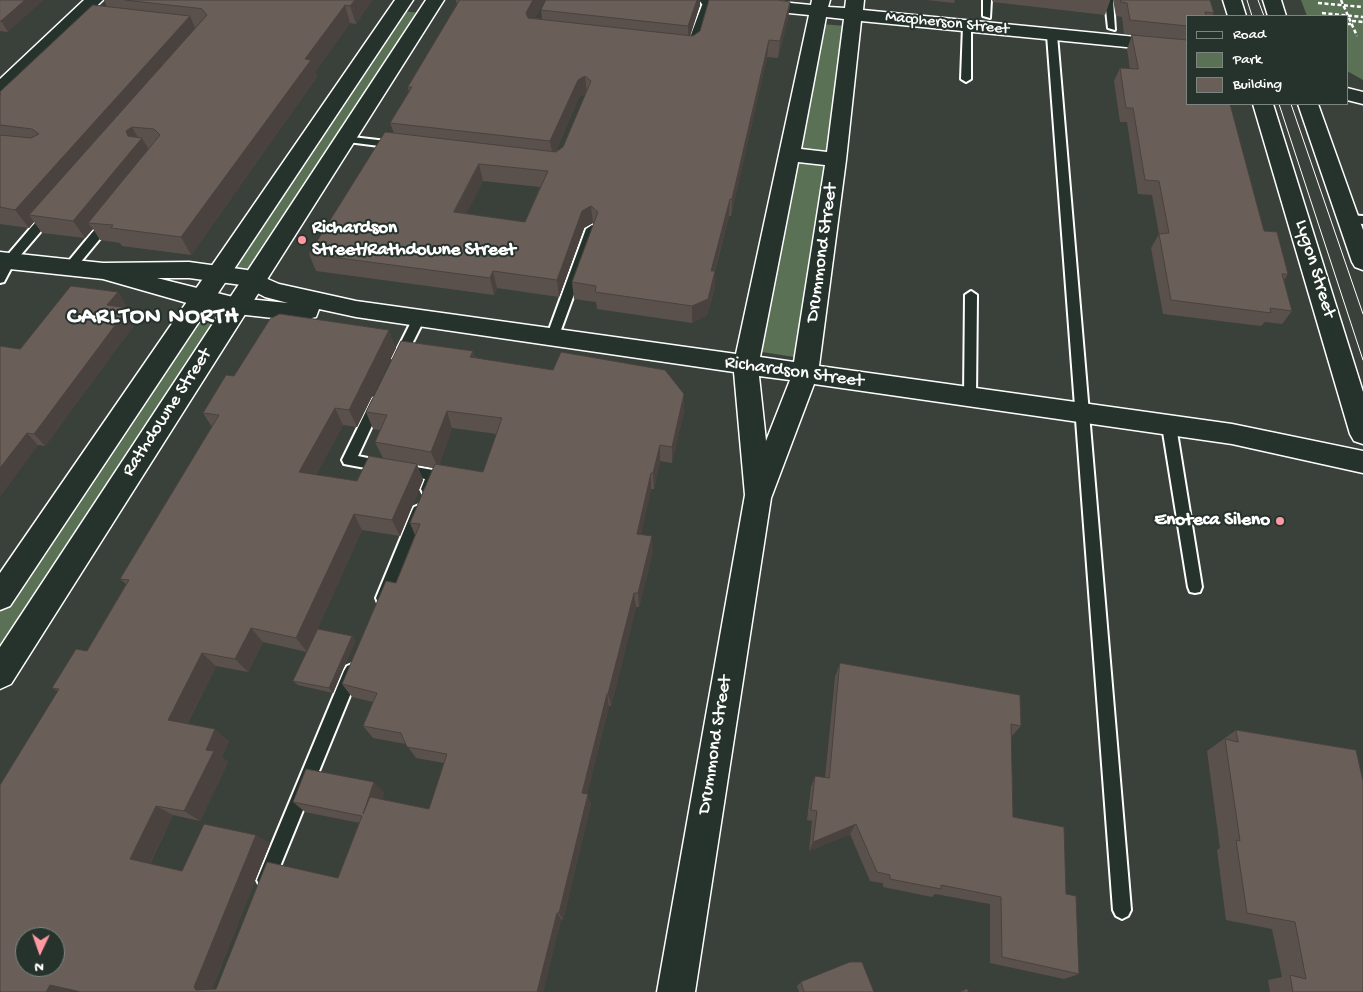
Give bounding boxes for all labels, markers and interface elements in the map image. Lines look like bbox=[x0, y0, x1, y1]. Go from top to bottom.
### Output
street label: Macpherson Street bbox=[884, 8, 1010, 40]
legend bbox=[1186, 15, 1348, 105]
text: Road bbox=[1233, 26, 1266, 44]
text: Park bbox=[1233, 51, 1262, 69]
text: Building bbox=[1233, 76, 1282, 94]
street label: Drummond Street bbox=[802, 182, 844, 324]
street label: Lygon Street bbox=[1288, 217, 1340, 321]
place label: Richardson Street/Rathdowne Street bbox=[312, 218, 515, 262]
marker: Richardson Street/Rathdowne Street bbox=[296, 234, 308, 246]
district label: CARLTON NORTH bbox=[65, 304, 241, 332]
street label: Rathdowne Street bbox=[118, 345, 218, 481]
street label: Richardson Street bbox=[723, 352, 865, 394]
place label: Enoteca Sileno bbox=[1154, 510, 1270, 532]
marker: Enoteca Sileno bbox=[1274, 515, 1286, 527]
street label: Drummond Street bbox=[694, 674, 738, 816]
north arrow bbox=[15, 927, 65, 977]
text: N bbox=[34, 958, 44, 975]

